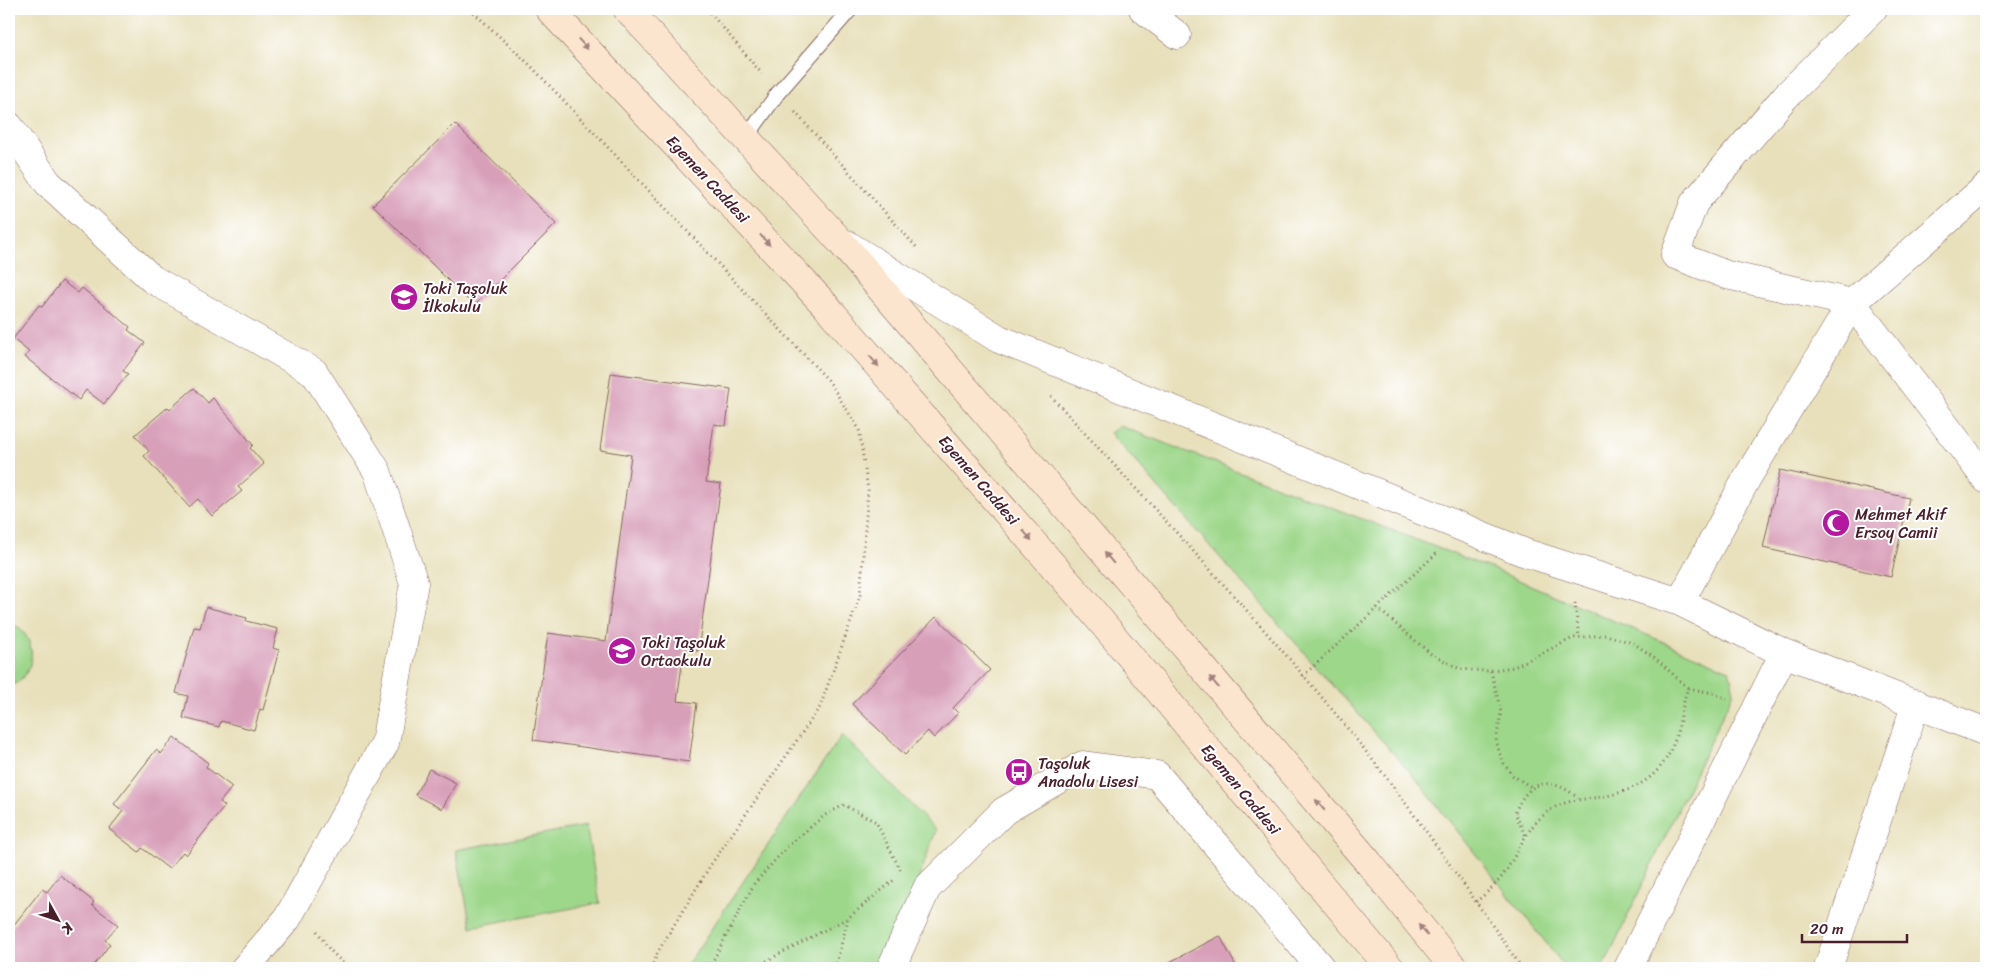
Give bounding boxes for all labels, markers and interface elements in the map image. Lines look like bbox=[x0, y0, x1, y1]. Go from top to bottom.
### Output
one-way arrow bbox=[577, 38, 588, 51]
street label: Egemen Caddesi bbox=[659, 128, 757, 230]
one-way arrow bbox=[759, 234, 771, 246]
place label: Toki Taşoluk İlkokulu bbox=[422, 274, 508, 321]
school or university icon: Toki Taşoluk İlkokulu bbox=[389, 282, 419, 312]
one-way arrow bbox=[868, 354, 880, 366]
street label: Egemen Caddesi bbox=[931, 428, 1027, 532]
place label: Mehmet Akif Ersoy Camii bbox=[1855, 500, 1948, 547]
mosque icon: Mehmet Akif Ersoy Camii bbox=[1821, 508, 1851, 538]
one-way arrow bbox=[1021, 529, 1033, 541]
one-way arrow bbox=[1103, 552, 1115, 564]
place label: Toki Taşoluk Ortaokulu bbox=[641, 628, 726, 675]
school or university icon: Toki Taşoluk Ortaokulu bbox=[607, 636, 637, 666]
one-way arrow bbox=[1209, 675, 1220, 688]
street label: Egemen Caddesi bbox=[1194, 737, 1289, 842]
place label: Taşoluk Anadolu Lisesi bbox=[1037, 749, 1139, 796]
bus stop icon: Taşoluk Anadolu Lisesi bbox=[1004, 757, 1034, 787]
one-way arrow bbox=[1314, 799, 1325, 812]
north arrow bbox=[32, 894, 82, 944]
scale bar bbox=[1802, 912, 1908, 944]
text: K bbox=[54, 916, 81, 940]
text: 20 m bbox=[1810, 916, 1844, 942]
one-way arrow bbox=[1418, 924, 1429, 937]

